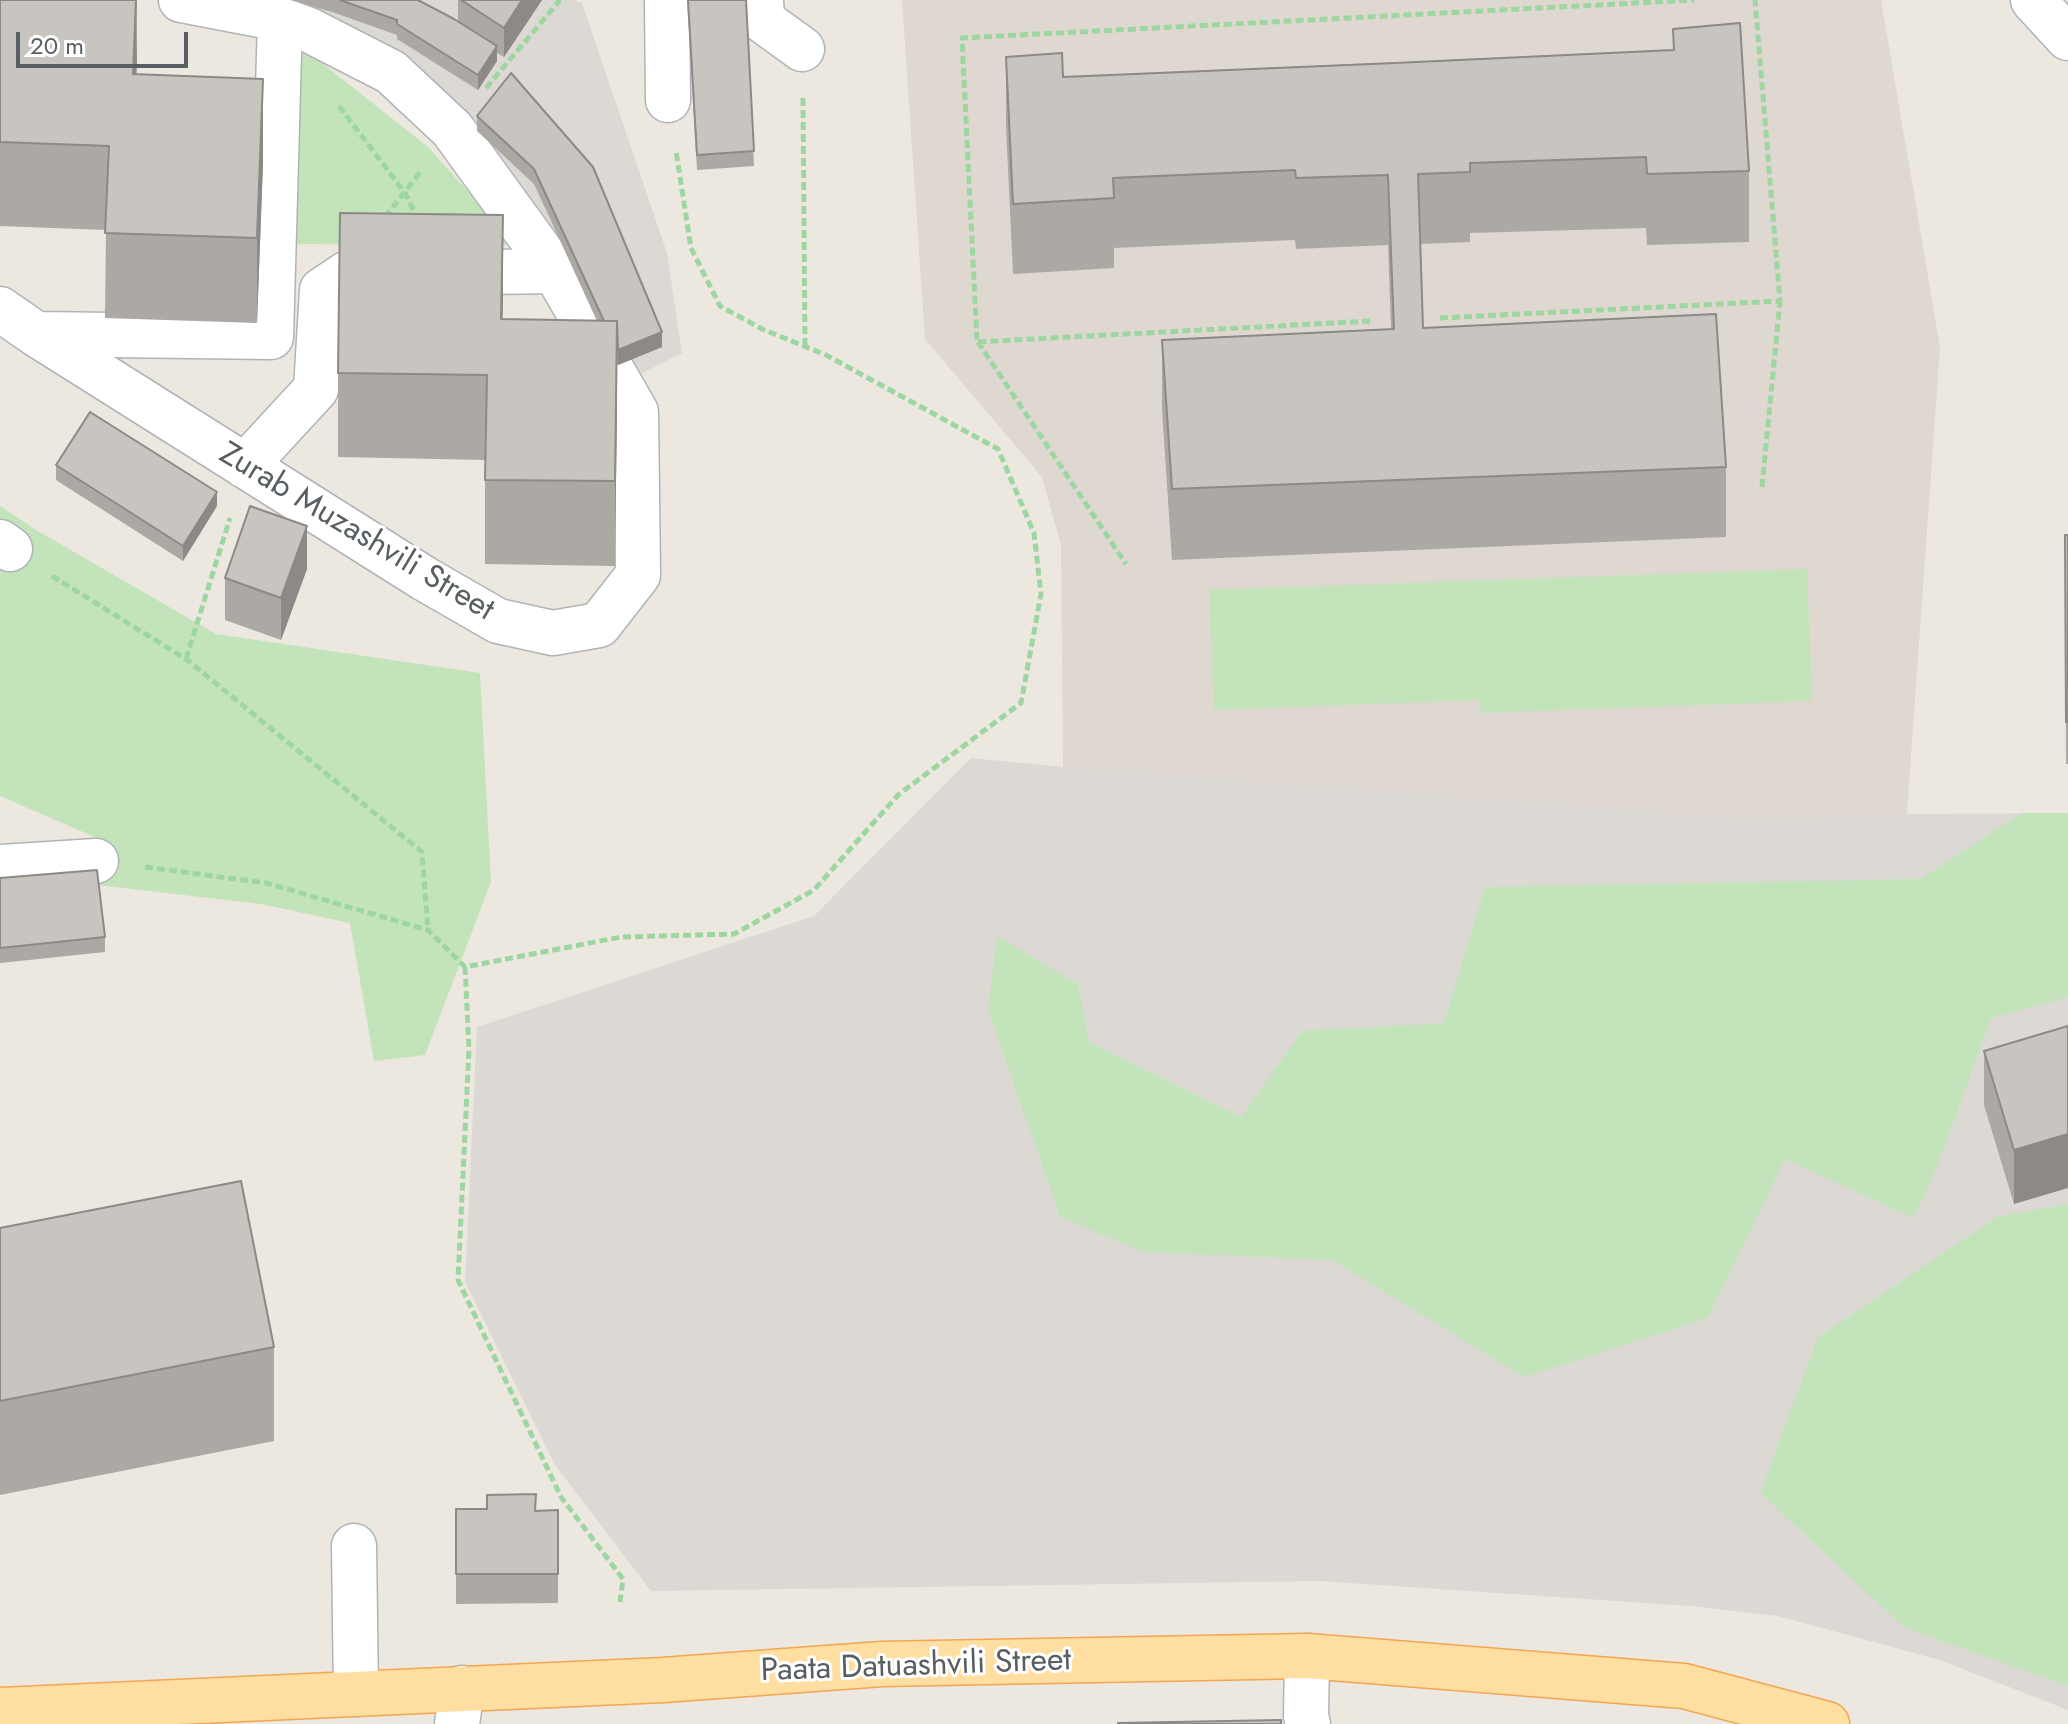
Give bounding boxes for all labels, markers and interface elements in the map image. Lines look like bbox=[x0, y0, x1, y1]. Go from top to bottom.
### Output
scale bar bbox=[20, 16, 192, 66]
text: 20 m bbox=[30, 28, 84, 63]
street label: Zurab Muzashvili Street bbox=[212, 436, 500, 630]
street label: Paata Datuashvili Street bbox=[760, 1642, 1072, 1692]

